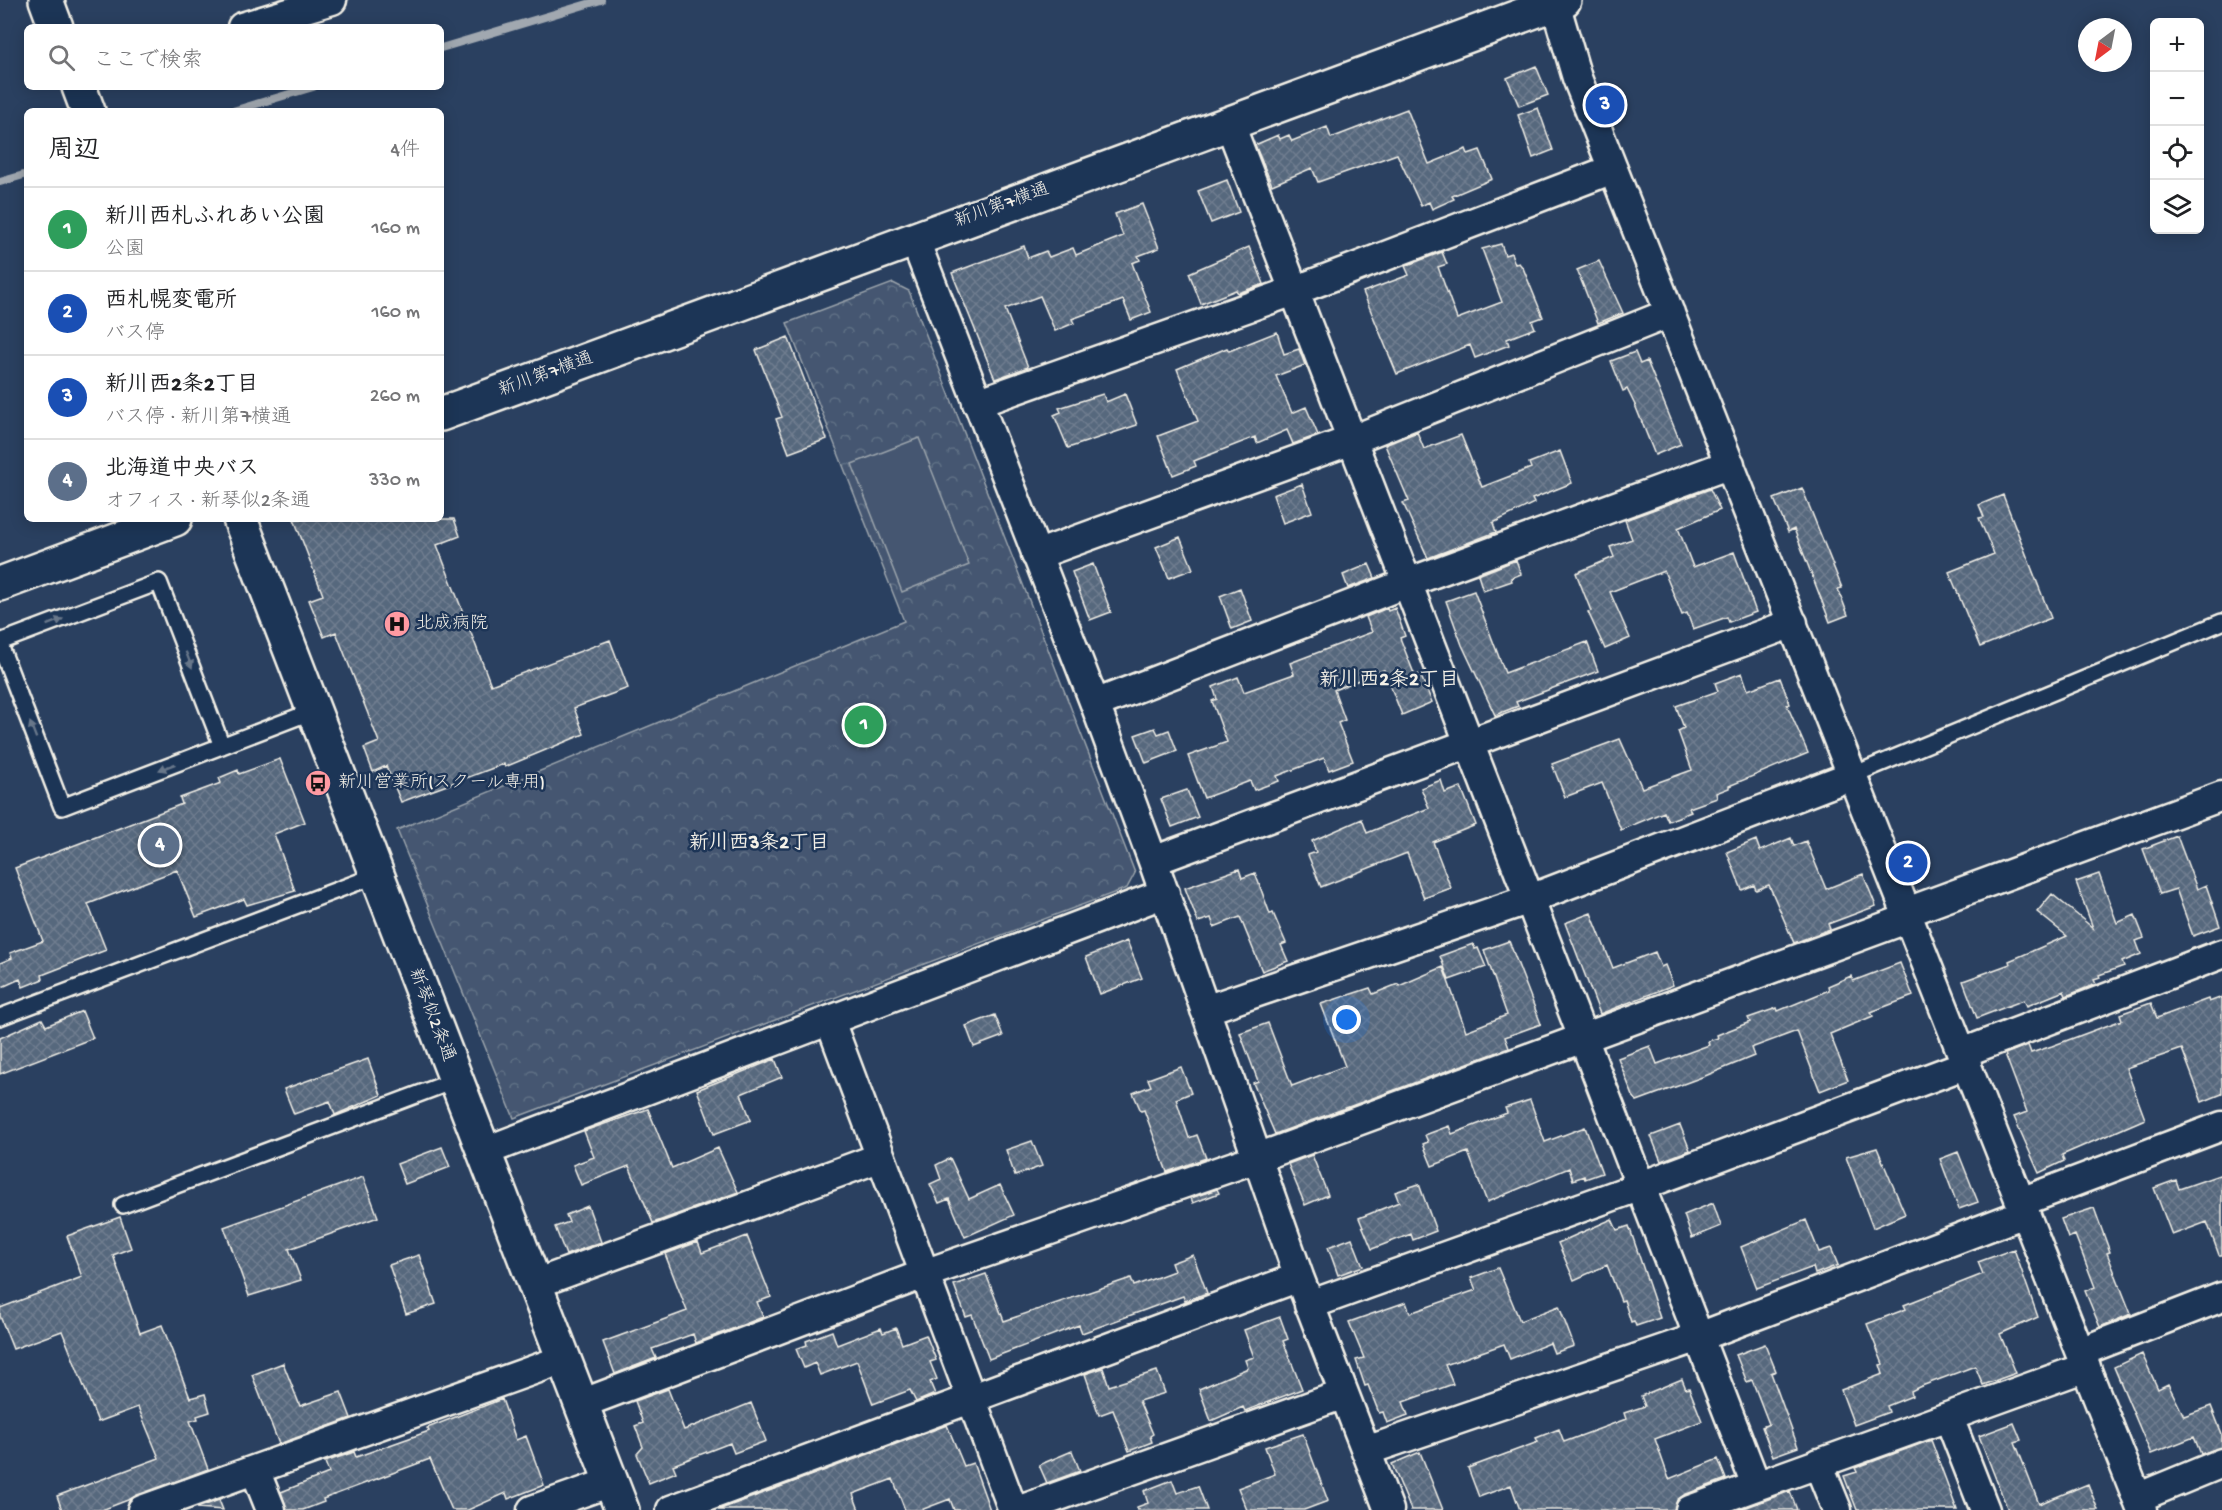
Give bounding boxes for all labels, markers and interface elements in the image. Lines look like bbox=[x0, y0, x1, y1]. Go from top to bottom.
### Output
north arrow bbox=[2078, 18, 2132, 72]
map controls bbox=[2150, 18, 2204, 234]
button: + bbox=[2150, 18, 2204, 72]
search box bbox=[24, 24, 444, 90]
icon: search bbox=[45, 41, 78, 74]
text: ここで検索 bbox=[93, 49, 203, 75]
button: − bbox=[2150, 72, 2204, 126]
pin: 3 bbox=[1586, 82, 1624, 128]
button: locate bbox=[2150, 126, 2204, 180]
text: 周辺 bbox=[48, 137, 100, 168]
text: 4件 bbox=[391, 140, 420, 163]
street label: 新川第7横通 bbox=[951, 178, 1052, 233]
button: layers bbox=[2150, 180, 2204, 234]
text: 新川西札ふれあい公園 bbox=[105, 205, 325, 231]
text: 1 bbox=[63, 218, 72, 241]
text: 160 m bbox=[371, 218, 420, 241]
text: 公園 bbox=[105, 239, 145, 262]
text: 西札幌変電所 bbox=[105, 289, 237, 315]
text: 2 bbox=[63, 302, 72, 325]
text: 160 m bbox=[371, 302, 420, 325]
text: バス停 bbox=[105, 323, 165, 346]
street label: 新川第7横通 bbox=[495, 347, 596, 402]
text: 新川西2条2丁目 bbox=[105, 373, 259, 399]
text: 3 bbox=[62, 386, 73, 409]
text: 260 m bbox=[370, 386, 420, 409]
text: バス停 · 新川第7横通 bbox=[105, 407, 291, 430]
text: 北海道中央バス bbox=[105, 457, 259, 483]
text: 4 bbox=[63, 470, 72, 493]
text: 330 m bbox=[369, 470, 420, 493]
text: オフィス · 新琴似2条通 bbox=[105, 491, 311, 514]
hospital icon: 北成病院 bbox=[382, 609, 412, 639]
place label: 北成病院 bbox=[416, 613, 488, 635]
one-way arrow bbox=[46, 616, 64, 626]
one-way arrow bbox=[184, 651, 194, 669]
district label: 新川西2条2丁目 bbox=[1319, 668, 1459, 693]
pin: 1 bbox=[844, 702, 884, 748]
one-way arrow bbox=[27, 720, 37, 738]
one-way arrow bbox=[158, 763, 176, 772]
bus stop icon: 新川営業所(スクール専用) bbox=[303, 768, 333, 798]
place label: 新川営業所(スクール専用) bbox=[338, 772, 545, 794]
pin: 4 bbox=[140, 822, 180, 868]
district label: 新川西3条2丁目 bbox=[689, 831, 829, 856]
pin: 2 bbox=[1888, 840, 1928, 886]
street label: 新琴似2条通 bbox=[403, 965, 459, 1065]
your location bbox=[1332, 1005, 1361, 1034]

